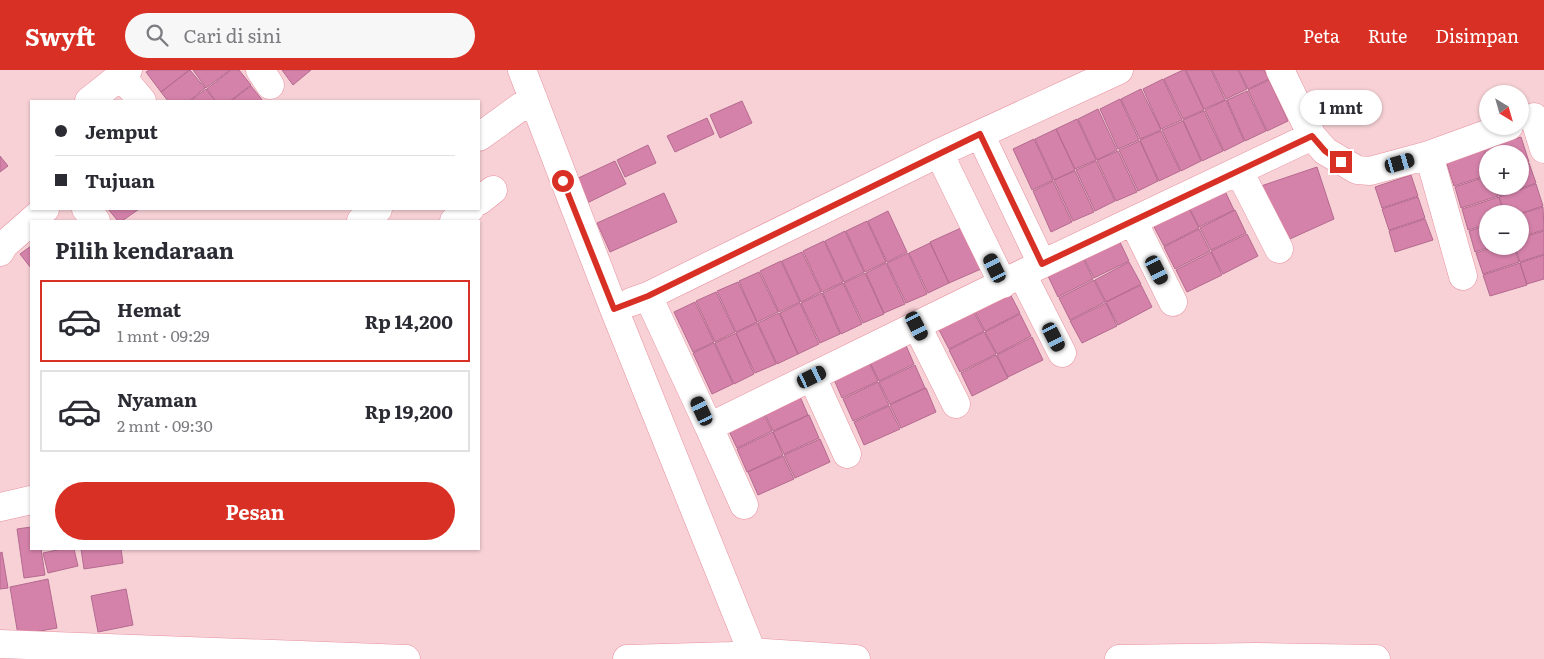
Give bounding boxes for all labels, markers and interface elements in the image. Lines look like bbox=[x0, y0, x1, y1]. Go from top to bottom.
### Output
search box bbox=[125, 13, 475, 58]
text: Swyft bbox=[25, 18, 95, 53]
icon: search bbox=[143, 21, 171, 49]
text: Cari di sini bbox=[183, 21, 281, 49]
text: Peta bbox=[1303, 22, 1340, 49]
text: Rute bbox=[1368, 22, 1407, 49]
text: Disimpan bbox=[1435, 22, 1519, 49]
north arrow bbox=[1479, 85, 1529, 135]
map controls bbox=[1479, 85, 1529, 255]
callout: 1 mnt bbox=[1300, 89, 1382, 124]
text: 1 mnt bbox=[1319, 95, 1363, 119]
text: Jemput bbox=[85, 117, 158, 145]
button: + bbox=[1479, 145, 1529, 195]
route end bbox=[1330, 151, 1352, 173]
car bbox=[1383, 152, 1416, 174]
text: Tujuan bbox=[85, 166, 155, 194]
route start bbox=[552, 170, 574, 192]
button: − bbox=[1479, 205, 1529, 255]
text: Pilih kendaraan bbox=[55, 233, 234, 266]
car bbox=[981, 251, 1008, 285]
car bbox=[1143, 253, 1170, 287]
text: Hemat bbox=[117, 295, 181, 323]
icon: car bbox=[57, 299, 102, 344]
text: Rp 14,200 bbox=[364, 307, 453, 335]
car bbox=[903, 309, 930, 343]
car bbox=[1040, 320, 1067, 354]
text: 1 mnt · 09:29 bbox=[117, 323, 210, 347]
car bbox=[795, 364, 828, 390]
text: Nyaman bbox=[117, 385, 197, 413]
icon: car bbox=[57, 389, 102, 434]
car bbox=[688, 394, 715, 428]
text: Rp 19,200 bbox=[364, 397, 453, 425]
text: 2 mnt · 09:30 bbox=[117, 413, 213, 437]
button: Pesan bbox=[55, 482, 455, 540]

